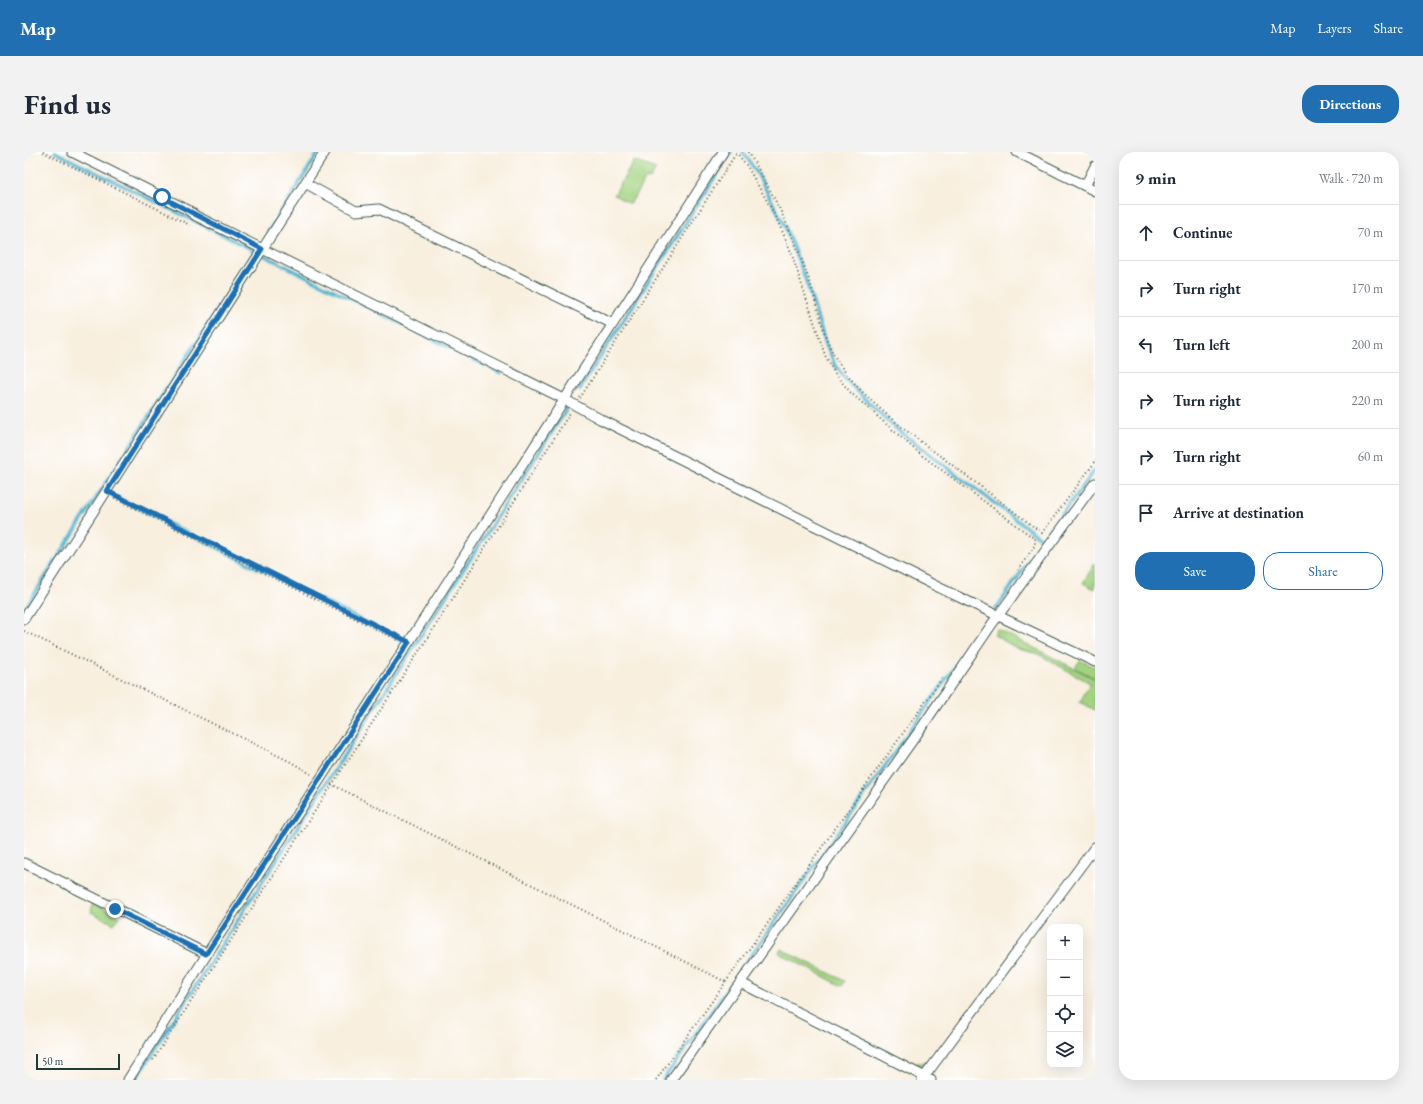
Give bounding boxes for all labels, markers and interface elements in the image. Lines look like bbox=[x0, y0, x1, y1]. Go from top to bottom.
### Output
text: Map bbox=[20, 16, 56, 41]
text: Map bbox=[1270, 19, 1295, 37]
text: Layers bbox=[1317, 19, 1352, 37]
text: Share bbox=[1374, 19, 1403, 37]
button: Directions bbox=[1302, 85, 1399, 123]
text: Find us bbox=[24, 86, 111, 122]
text: 9 min bbox=[1135, 167, 1176, 189]
text: Walk · 720 m bbox=[1319, 170, 1383, 187]
route start bbox=[153, 188, 171, 206]
icon: ahead bbox=[1135, 222, 1157, 244]
text: Continue bbox=[1173, 223, 1233, 242]
text: 70 m bbox=[1358, 224, 1383, 241]
icon: right bbox=[1135, 278, 1157, 300]
text: Turn right bbox=[1173, 279, 1241, 298]
text: 170 m bbox=[1352, 280, 1383, 297]
icon: left bbox=[1135, 334, 1157, 356]
text: Turn left bbox=[1173, 335, 1230, 354]
text: 200 m bbox=[1352, 336, 1383, 353]
icon: right bbox=[1135, 390, 1157, 412]
text: Turn right bbox=[1173, 391, 1241, 410]
text: 220 m bbox=[1352, 392, 1383, 409]
icon: right bbox=[1135, 446, 1157, 468]
text: Turn right bbox=[1173, 447, 1241, 466]
text: 60 m bbox=[1358, 448, 1383, 465]
icon: arrive bbox=[1135, 502, 1157, 524]
text: Arrive at destination bbox=[1173, 503, 1304, 522]
button: Save bbox=[1135, 552, 1255, 590]
button: Share bbox=[1263, 552, 1383, 590]
route end bbox=[106, 900, 124, 918]
map controls bbox=[1047, 924, 1083, 1068]
button: + bbox=[1047, 924, 1083, 960]
button: − bbox=[1047, 960, 1083, 996]
button: locate bbox=[1047, 996, 1083, 1032]
button: layers bbox=[1047, 1032, 1083, 1068]
scale bar bbox=[36, 1052, 120, 1071]
text: 50 m bbox=[42, 1054, 63, 1068]

